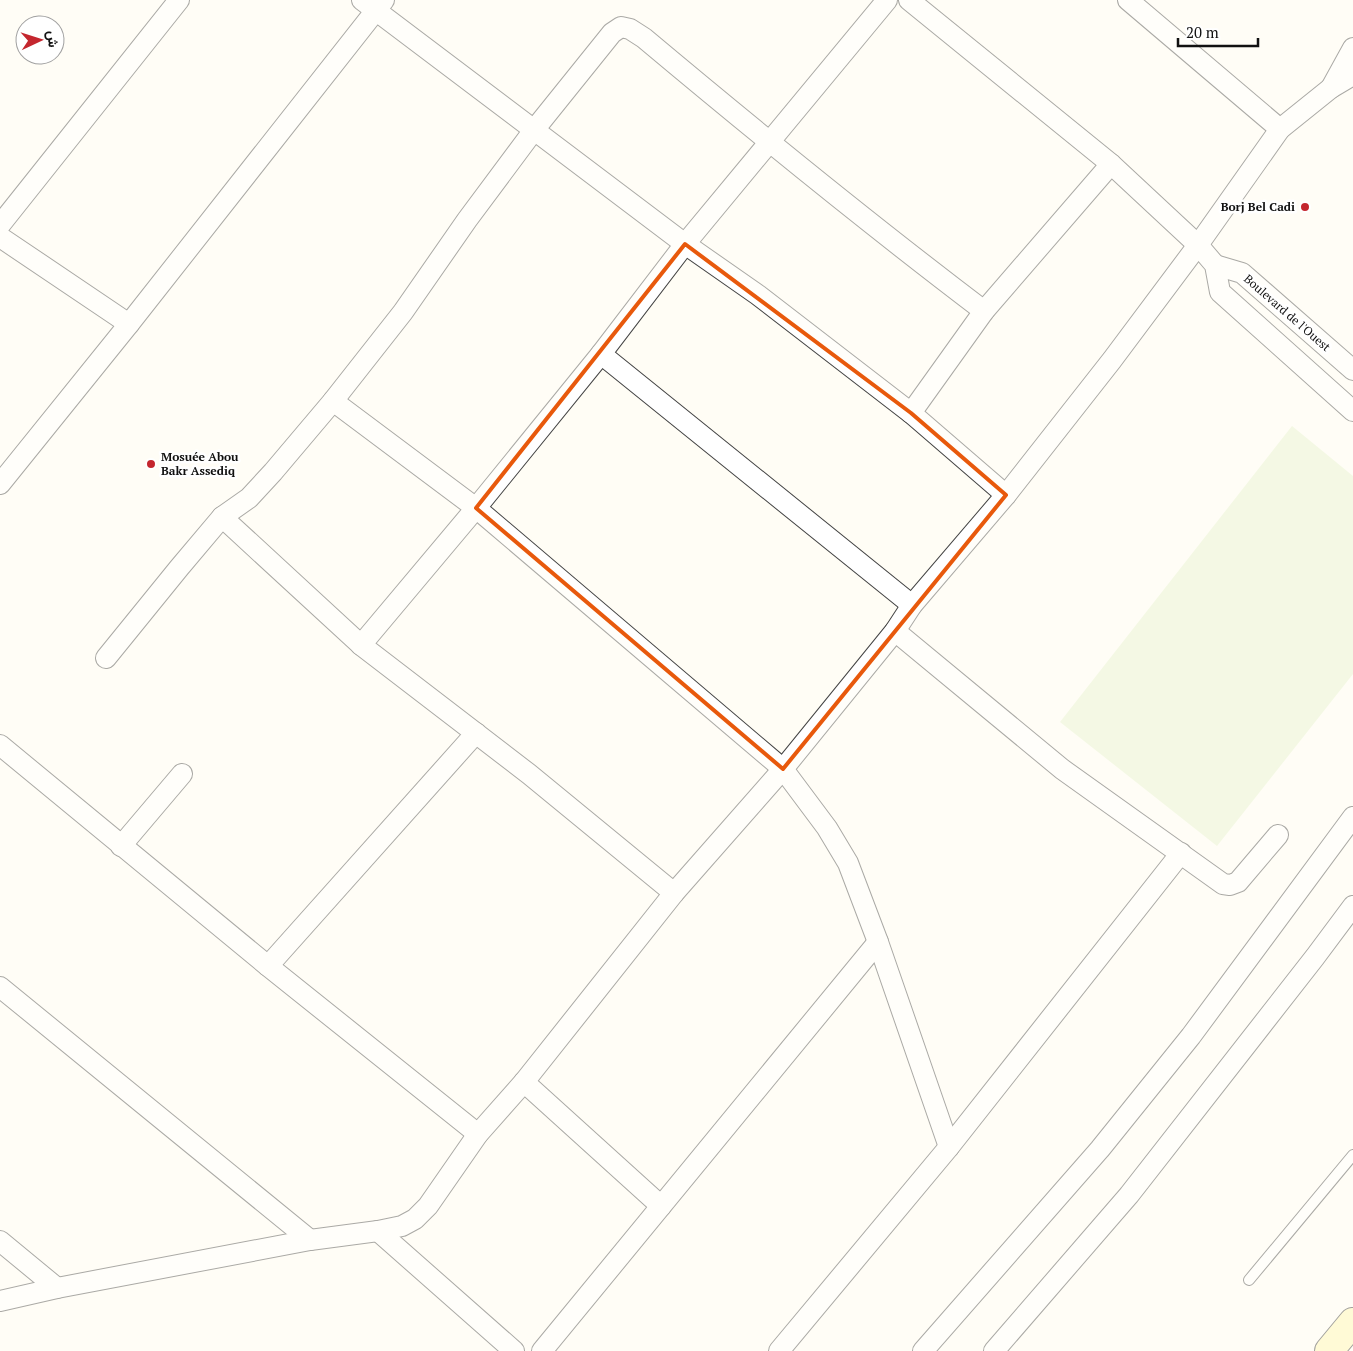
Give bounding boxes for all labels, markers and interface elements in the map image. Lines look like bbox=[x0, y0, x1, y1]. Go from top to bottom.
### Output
north arrow bbox=[15, 15, 65, 65]
scale bar bbox=[1178, 15, 1258, 47]
text: 20 m bbox=[1186, 22, 1219, 42]
text: ش bbox=[43, 30, 64, 48]
place label: Borj Bel Cadi bbox=[1221, 199, 1295, 214]
marker: Borj Bel Cadi bbox=[1299, 201, 1311, 213]
street label: Boulevard de l'Ouest bbox=[1241, 271, 1334, 355]
place label: Mosuée Abou Bakr Assediq bbox=[161, 449, 239, 478]
marker: Mosuée Abou Bakr Assediq bbox=[145, 458, 157, 470]

